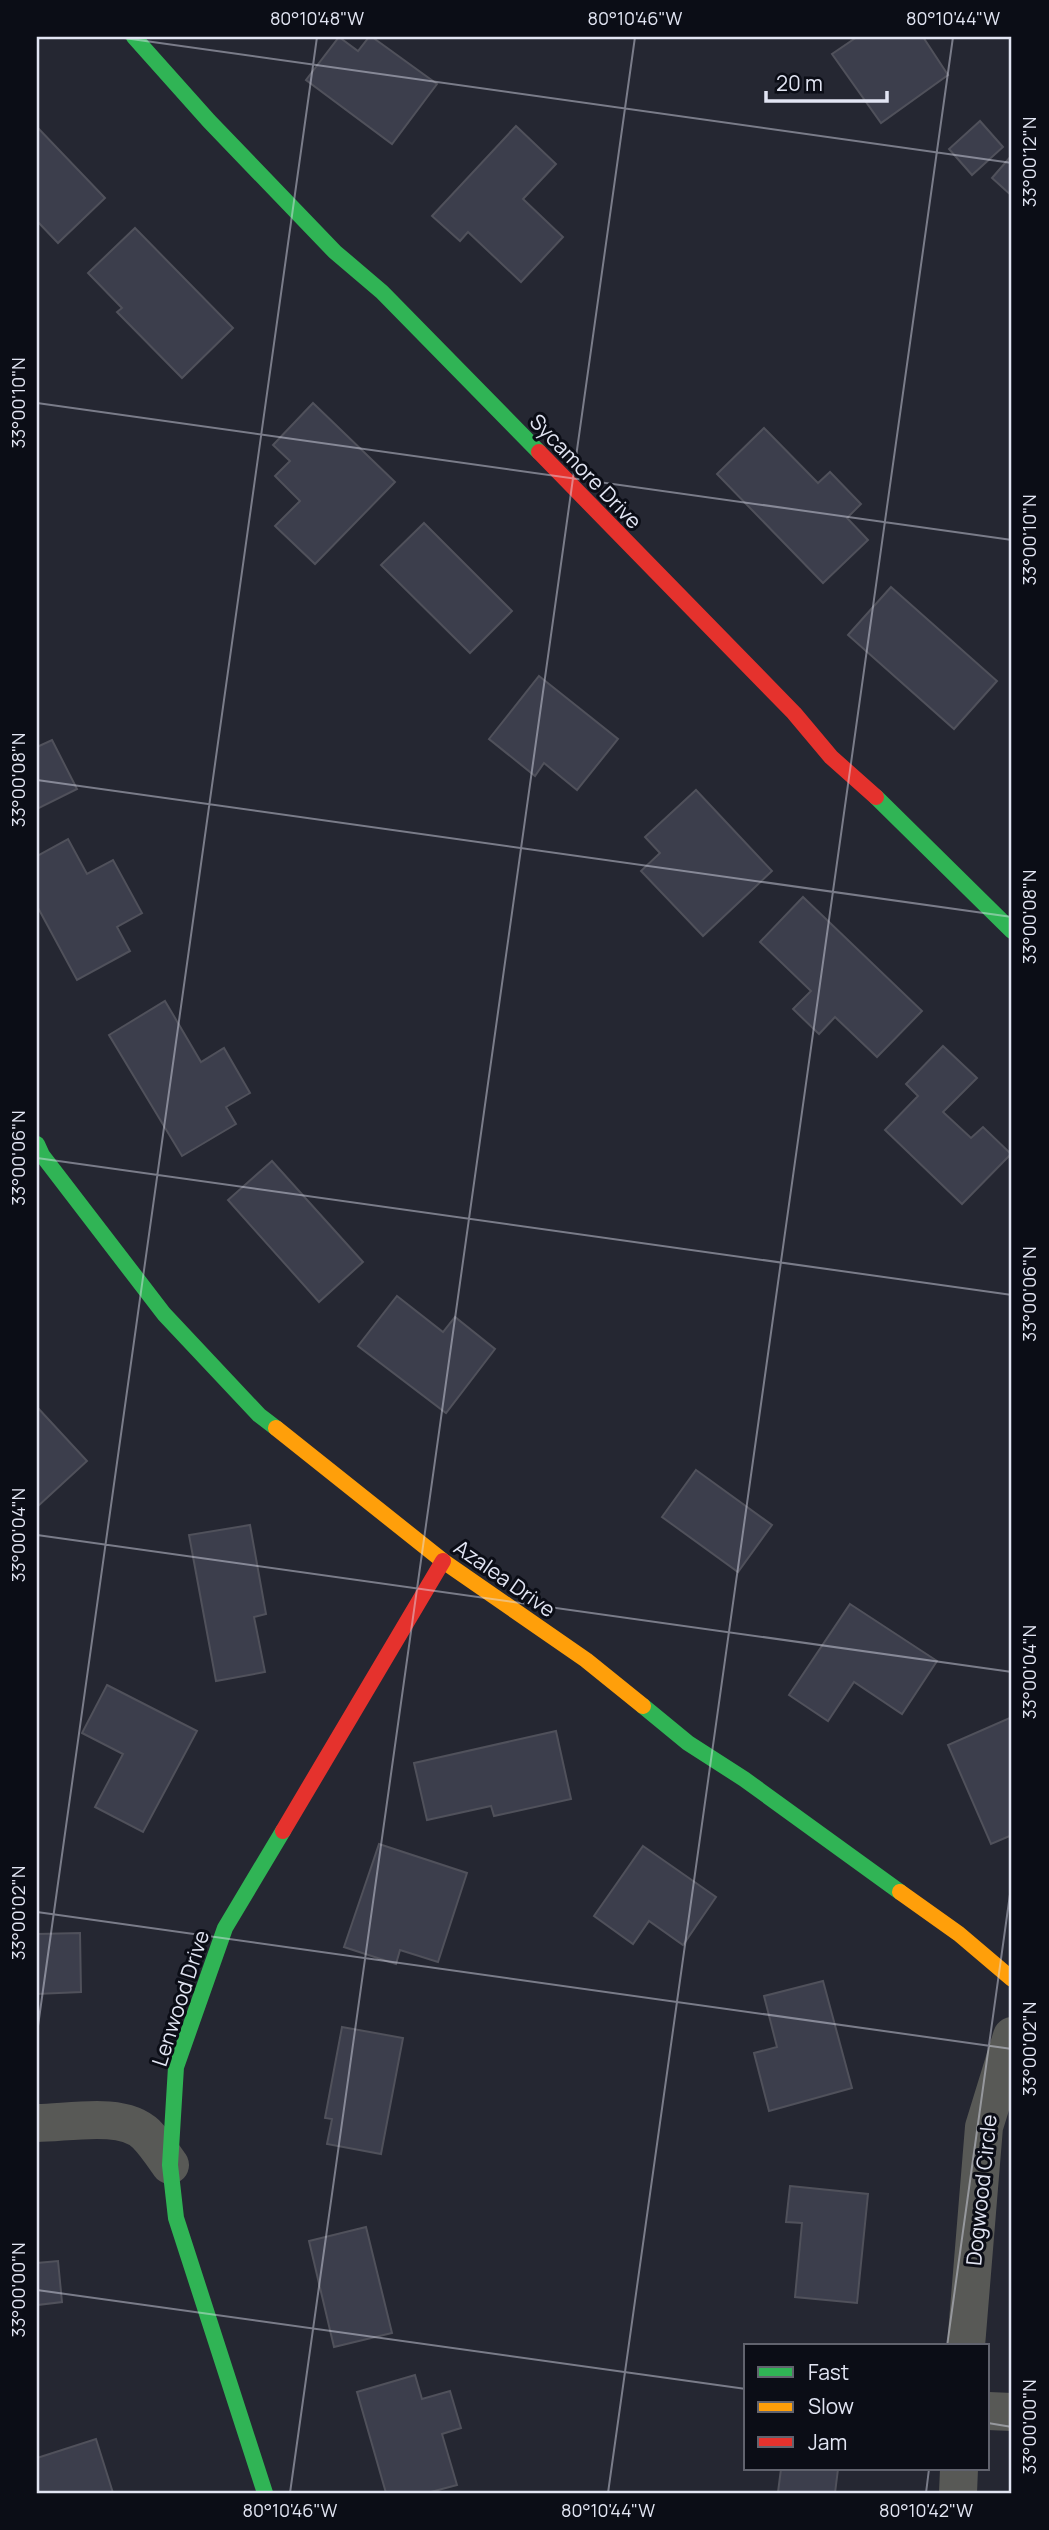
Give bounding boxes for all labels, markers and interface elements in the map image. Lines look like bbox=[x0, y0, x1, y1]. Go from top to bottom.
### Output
text: 80°10'48"W bbox=[270, 6, 364, 30]
text: 80°10'46"W bbox=[588, 6, 683, 30]
text: 80°10'44"W bbox=[906, 6, 1000, 30]
scale bar bbox=[766, 60, 886, 104]
text: 20 m bbox=[776, 69, 823, 97]
text: 33°00'12"N bbox=[1017, 117, 1041, 207]
text: 33°00'10"N bbox=[6, 357, 30, 449]
street label: Sycamore Drive bbox=[524, 407, 648, 535]
text: 33°00'10"N bbox=[1017, 494, 1041, 586]
text: 33°00'08"N bbox=[6, 733, 30, 827]
text: 33°00'08"N bbox=[1017, 870, 1041, 964]
text: 33°00'06"N bbox=[6, 1110, 30, 1206]
text: 33°00'06"N bbox=[1017, 1246, 1041, 1342]
text: 33°00'04"N bbox=[6, 1488, 30, 1582]
street label: Azalea Drive bbox=[449, 1533, 561, 1623]
text: 33°00'04"N bbox=[1017, 1625, 1041, 1719]
text: 33°00'02"N bbox=[6, 1866, 30, 1960]
street label: Lenwood Drive bbox=[145, 1926, 215, 2070]
text: 33°00'02"N bbox=[1017, 2002, 1041, 2096]
street label: Dogwood Circle bbox=[959, 2113, 1003, 2267]
text: 33°00'00"N bbox=[6, 2242, 30, 2338]
legend bbox=[744, 2344, 990, 2470]
text: Fast bbox=[808, 2358, 849, 2386]
text: 33°00'00"N bbox=[1017, 2379, 1041, 2475]
text: Slow bbox=[808, 2392, 854, 2420]
text: Jam bbox=[808, 2428, 847, 2456]
text: 80°10'46"W bbox=[243, 2498, 338, 2522]
text: 80°10'44"W bbox=[561, 2498, 655, 2522]
text: 80°10'42"W bbox=[879, 2498, 973, 2522]

